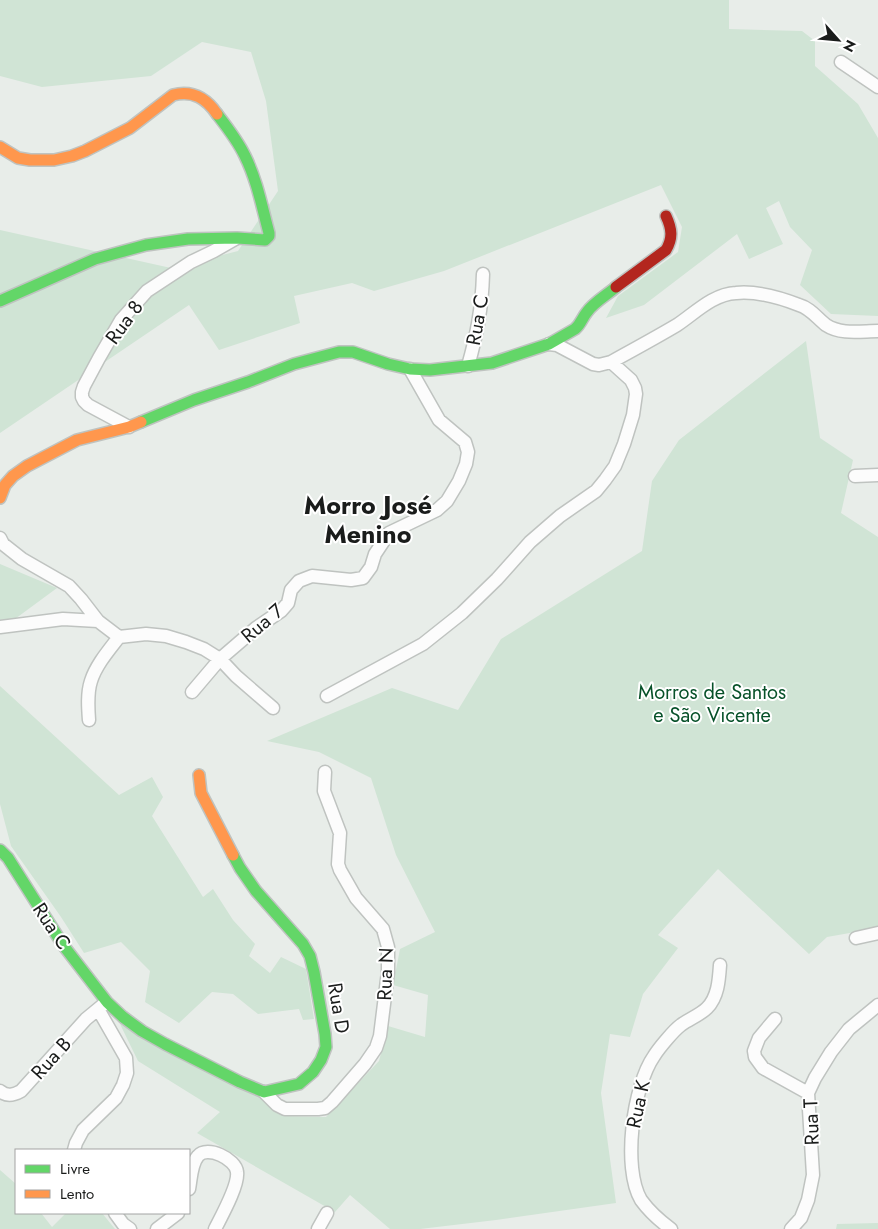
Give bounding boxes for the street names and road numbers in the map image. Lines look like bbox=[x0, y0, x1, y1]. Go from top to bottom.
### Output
street label: Rua C bbox=[459, 292, 496, 348]
street label: Rua 8 bbox=[98, 294, 150, 350]
street label: Rua 7 bbox=[235, 597, 290, 650]
street label: Rua C bbox=[25, 897, 78, 956]
street label: Rua N bbox=[370, 947, 401, 1001]
street label: Rua D bbox=[320, 981, 357, 1035]
street label: Rua B bbox=[24, 1031, 78, 1086]
street label: Rua K bbox=[619, 1077, 658, 1131]
street label: Rua T bbox=[796, 1097, 827, 1146]

